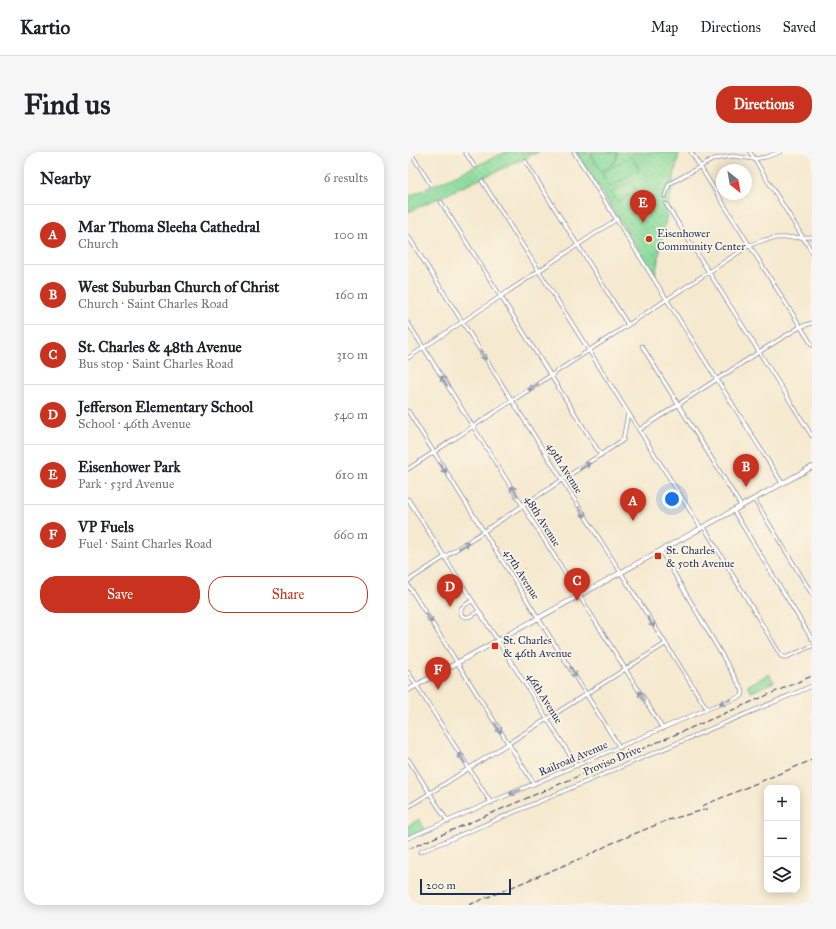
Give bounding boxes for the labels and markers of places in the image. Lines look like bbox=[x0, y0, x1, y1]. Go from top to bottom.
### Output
pin: E bbox=[630, 190, 656, 223]
place label: Eisenhower Community Center bbox=[657, 227, 746, 253]
marker: Eisenhower Community Center bbox=[644, 234, 654, 244]
pin: B bbox=[733, 454, 759, 487]
pin: A bbox=[620, 488, 646, 521]
place label: St. Charles & 50th Avenue bbox=[666, 544, 735, 570]
marker: St. Charles & 50th Avenue bbox=[653, 551, 663, 561]
pin: C bbox=[564, 568, 590, 601]
pin: D bbox=[437, 574, 463, 607]
place label: St. Charles & 46th Avenue bbox=[503, 634, 572, 660]
marker: St. Charles & 46th Avenue bbox=[490, 641, 500, 651]
pin: F bbox=[425, 657, 451, 690]

